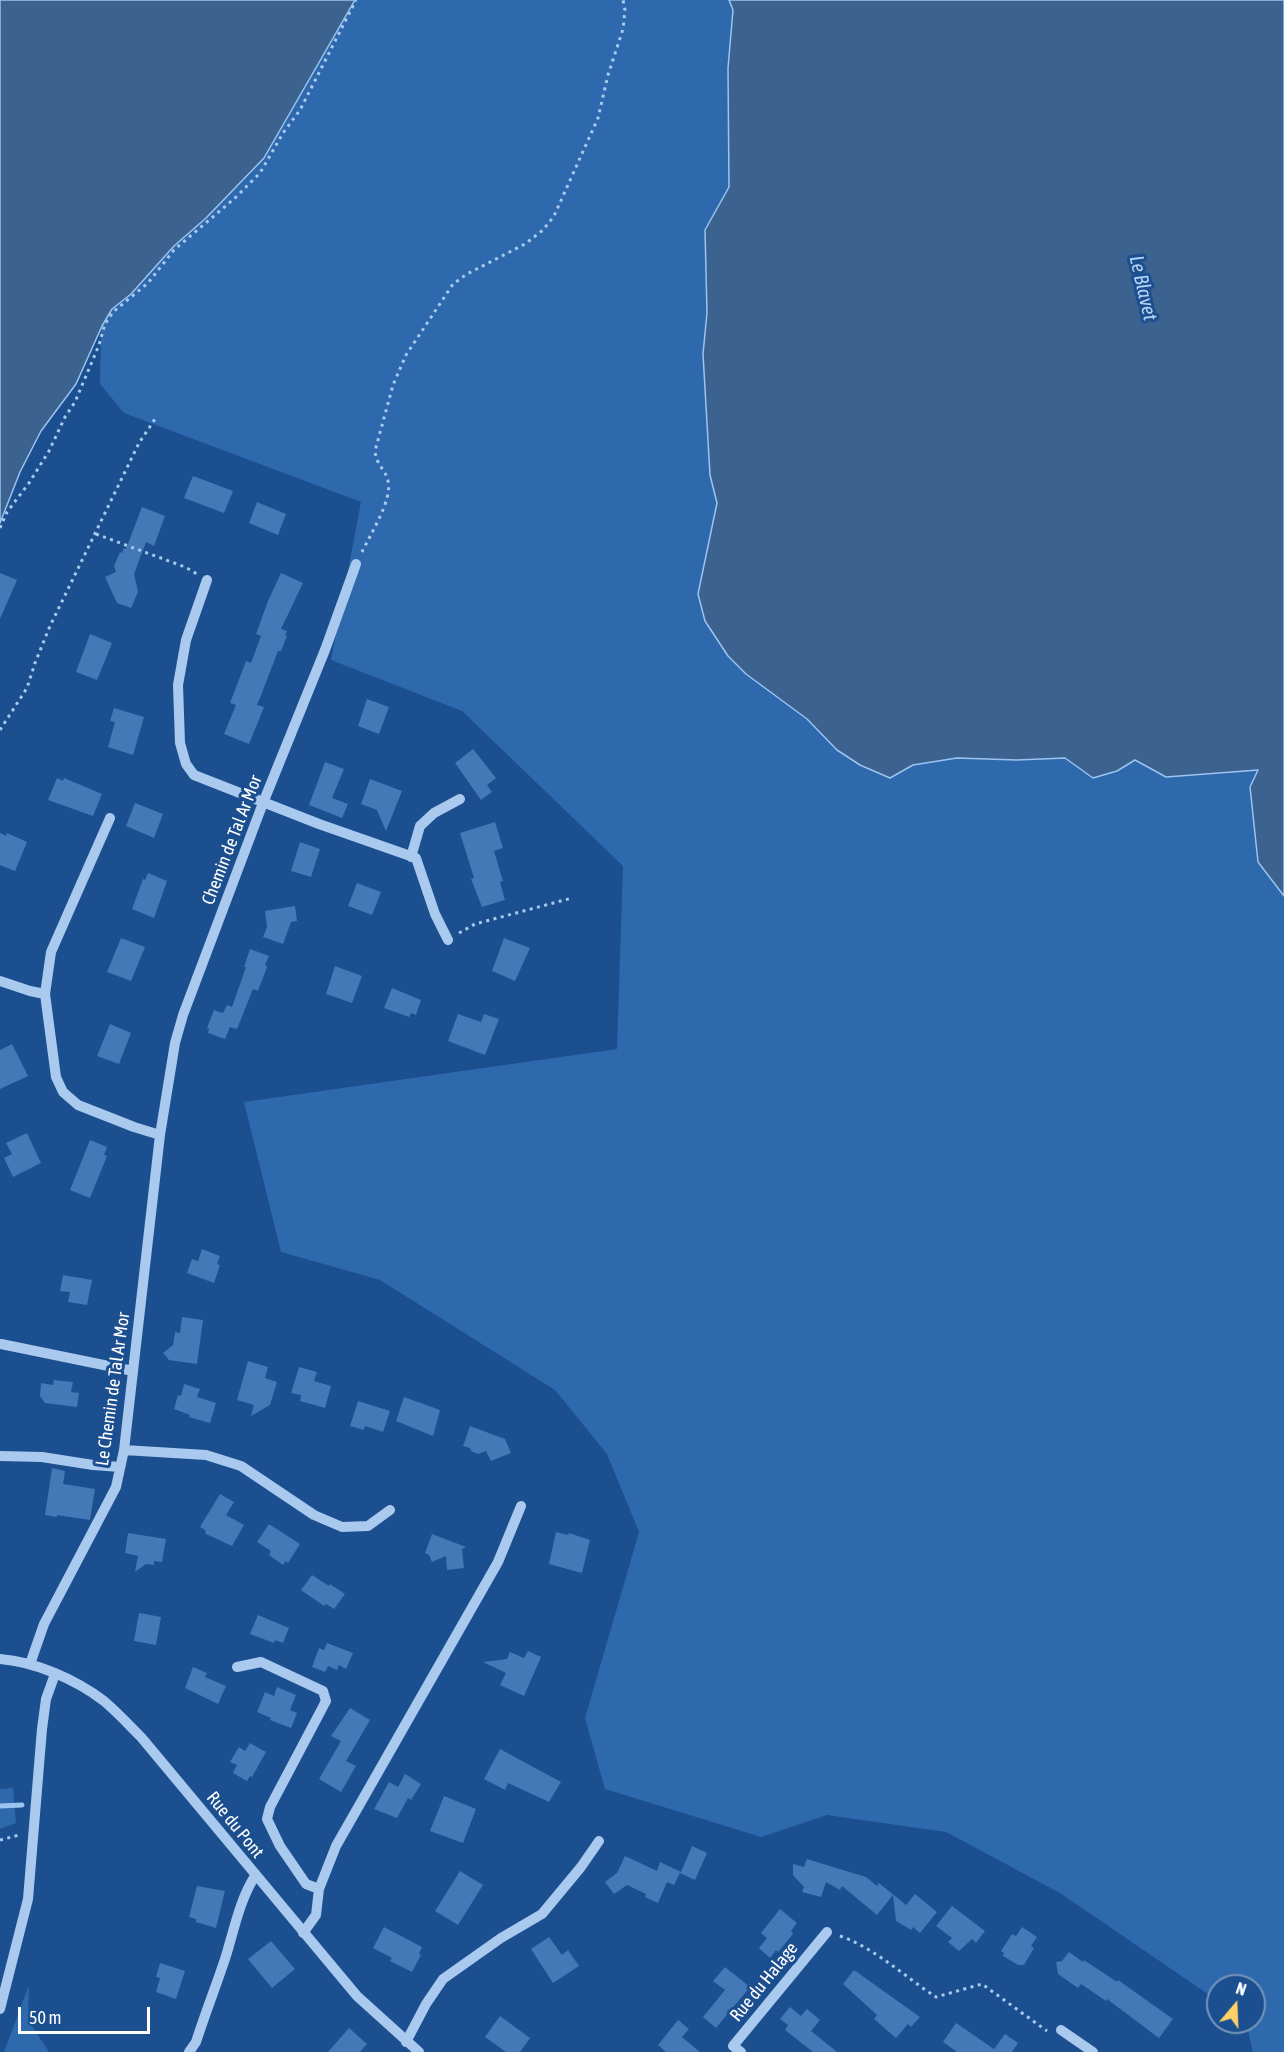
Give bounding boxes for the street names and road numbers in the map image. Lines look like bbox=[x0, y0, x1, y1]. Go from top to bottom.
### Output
street label: Chemin de Tal Ar Mor bbox=[197, 772, 267, 908]
street label: Le Chemin de Tal Ar Mor bbox=[92, 1311, 134, 1467]
street label: Rue du Pont bbox=[202, 1787, 268, 1863]
street label: Rue du Halage bbox=[726, 1938, 802, 2026]

